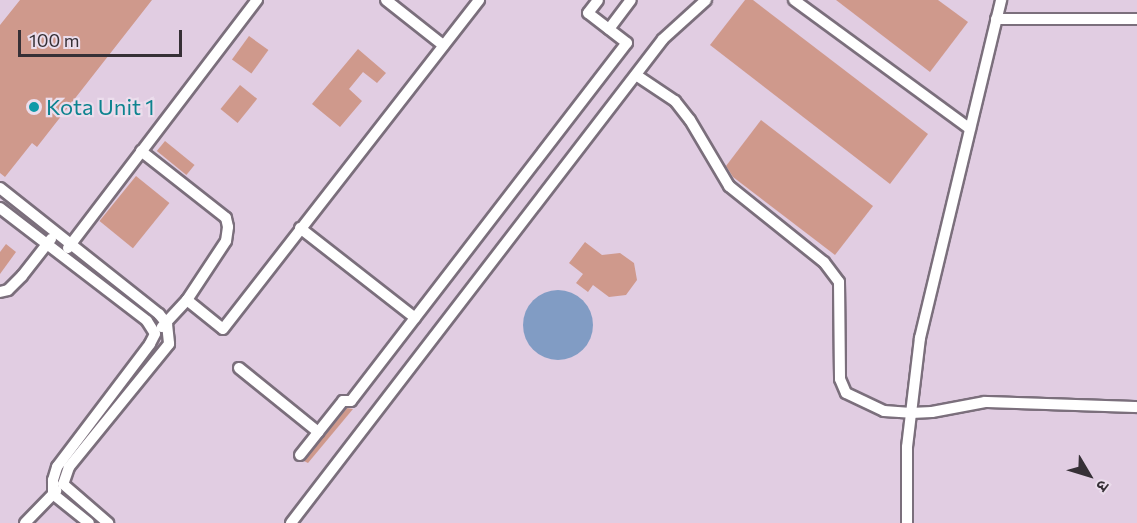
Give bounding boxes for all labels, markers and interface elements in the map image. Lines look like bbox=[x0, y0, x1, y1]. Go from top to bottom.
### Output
scale bar bbox=[21, 18, 184, 56]
text: 100 m bbox=[29, 29, 79, 51]
place label: Kota Unit 1 bbox=[46, 94, 155, 120]
marker: Kota Unit 1 bbox=[27, 100, 41, 114]
north arrow bbox=[1059, 445, 1119, 505]
text: उ bbox=[1093, 477, 1114, 496]

